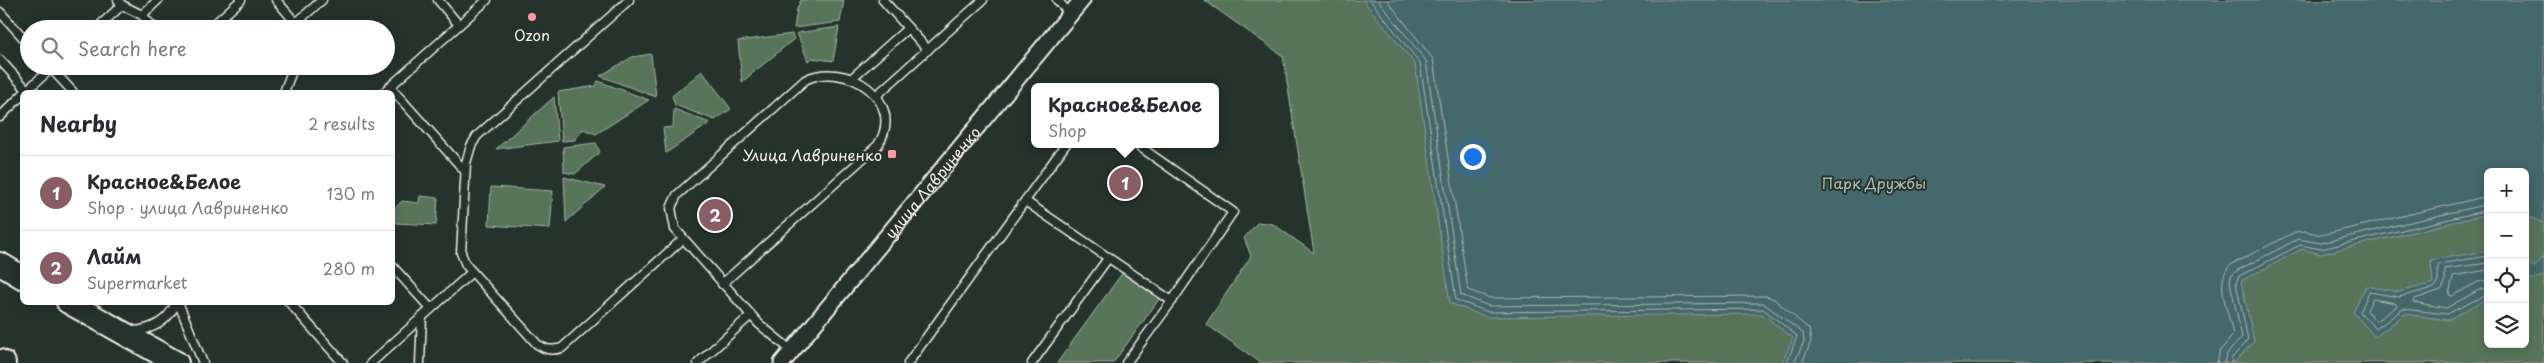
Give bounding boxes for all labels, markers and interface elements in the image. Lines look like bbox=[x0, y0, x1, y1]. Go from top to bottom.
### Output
marker: Ozon bbox=[526, 11, 538, 23]
search box bbox=[20, 20, 395, 75]
place label: Ozon bbox=[514, 23, 550, 46]
icon: search bbox=[38, 34, 66, 62]
text: Search here bbox=[78, 34, 187, 62]
popup bbox=[1031, 83, 1219, 148]
text: Красное&Белое bbox=[1048, 90, 1202, 118]
text: Nearby bbox=[40, 107, 117, 139]
text: 2 results bbox=[308, 111, 375, 135]
text: Shop bbox=[1048, 118, 1086, 142]
street label: улица Лавриненко bbox=[878, 121, 985, 243]
place label: Улица Лавриненко bbox=[743, 143, 882, 166]
your location bbox=[1460, 144, 1486, 170]
marker: Улица Лавриненко bbox=[886, 148, 898, 160]
pin: 1 bbox=[1109, 164, 1141, 202]
text: Красное&Белое bbox=[87, 167, 241, 195]
map controls bbox=[2484, 168, 2529, 348]
button: + bbox=[2484, 168, 2529, 213]
park label: Парк Дружбы bbox=[1822, 171, 1926, 194]
text: 1 bbox=[52, 181, 60, 205]
text: 130 m bbox=[327, 181, 375, 205]
text: Shop · улица Лавриненко bbox=[87, 195, 288, 219]
pin: 2 bbox=[699, 196, 731, 234]
button: − bbox=[2484, 213, 2529, 258]
text: Лайм bbox=[87, 242, 141, 270]
text: 2 bbox=[50, 256, 62, 280]
text: 280 m bbox=[323, 256, 375, 280]
button: locate bbox=[2484, 258, 2529, 303]
text: Supermarket bbox=[87, 270, 187, 294]
button: layers bbox=[2484, 303, 2529, 348]

